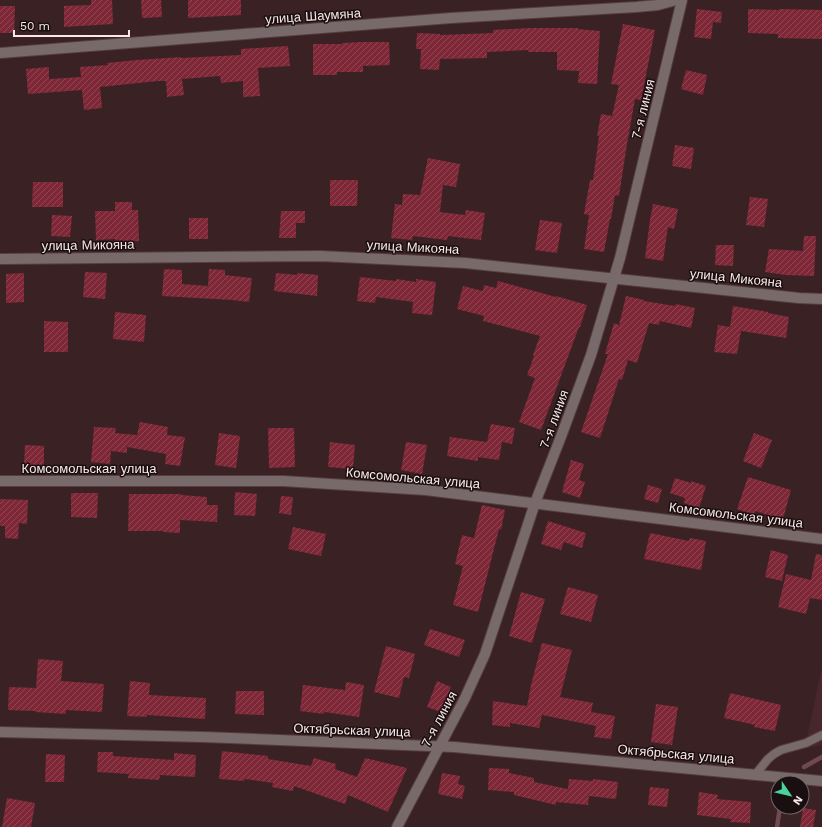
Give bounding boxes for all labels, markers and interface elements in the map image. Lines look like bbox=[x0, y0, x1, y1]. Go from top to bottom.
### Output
street label: улица Шаумяна bbox=[265, 5, 362, 27]
scale bar bbox=[14, 12, 129, 38]
text: 50 m bbox=[20, 19, 50, 33]
street label: 7-я линия bbox=[628, 78, 658, 140]
street label: улица Микояна bbox=[41, 237, 135, 253]
street label: улица Микояна bbox=[366, 237, 460, 257]
street label: улица Микояна bbox=[689, 266, 784, 290]
street label: 7-я линия bbox=[537, 388, 571, 450]
street label: Комсомольская улица bbox=[22, 461, 157, 476]
street label: Комсомольская улица bbox=[345, 465, 482, 491]
street label: Комсомольская улица bbox=[668, 499, 805, 531]
street label: 7-я линия bbox=[418, 689, 460, 749]
street label: Октябрьская улица bbox=[293, 720, 412, 740]
street label: Октябрьская улица bbox=[617, 741, 736, 767]
north arrow bbox=[770, 775, 810, 815]
text: N bbox=[790, 793, 805, 808]

